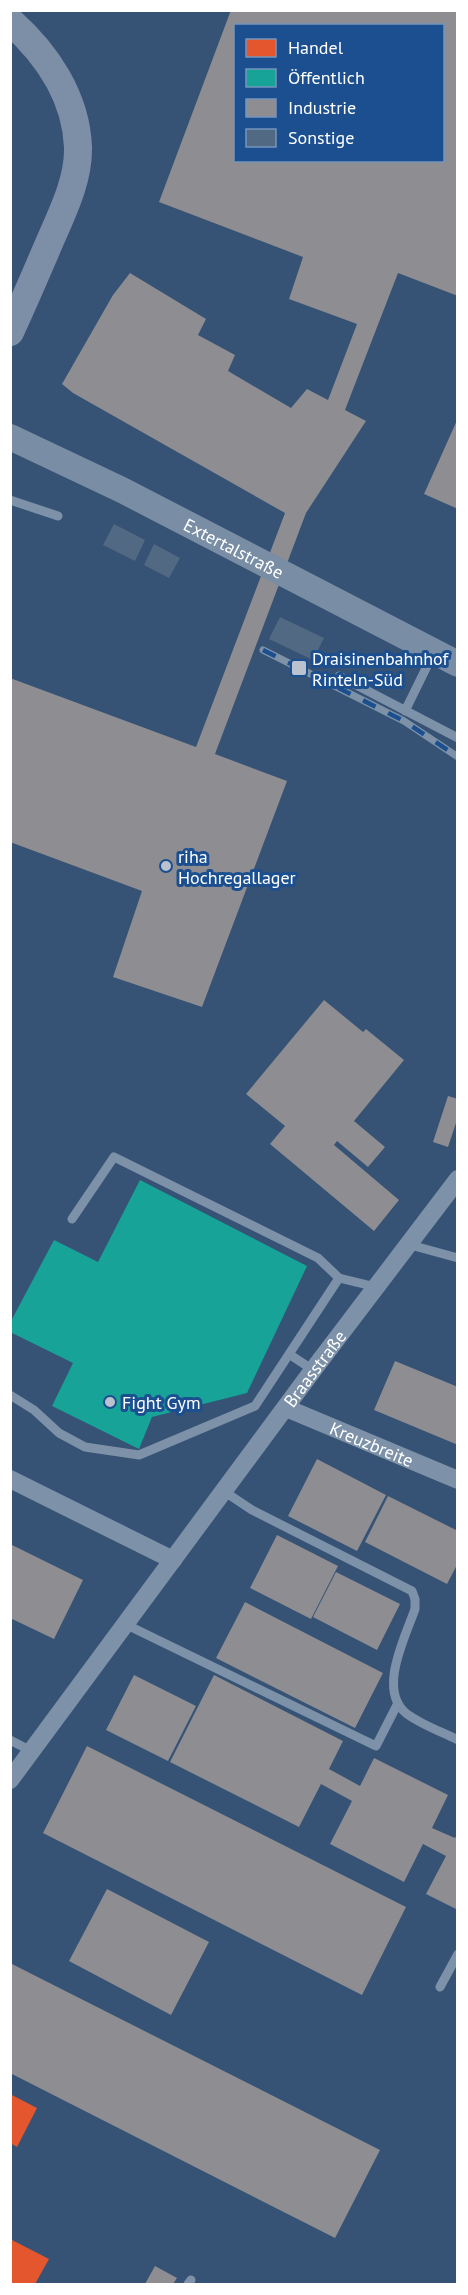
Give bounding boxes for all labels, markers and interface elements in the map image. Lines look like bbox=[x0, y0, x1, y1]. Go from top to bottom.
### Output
legend bbox=[234, 24, 444, 162]
text: Handel bbox=[288, 36, 344, 59]
text: Öffentlich bbox=[288, 66, 365, 89]
text: Industrie bbox=[288, 96, 356, 119]
text: Sonstige bbox=[288, 126, 354, 149]
street label: Extertalstraße bbox=[180, 513, 288, 583]
place label: Draisinenbahnhof Rinteln-Süd bbox=[312, 647, 449, 691]
marker: Draisinenbahnhof Rinteln-Süd bbox=[290, 659, 308, 677]
place label: riha Hochregallager bbox=[178, 845, 296, 889]
marker: riha Hochregallager bbox=[159, 859, 173, 873]
street label: Braasstraße bbox=[278, 1325, 351, 1412]
place label: Fight Gym bbox=[122, 1391, 201, 1414]
marker: Fight Gym bbox=[103, 1395, 117, 1409]
street label: Kreuzbreite bbox=[327, 1416, 417, 1472]

